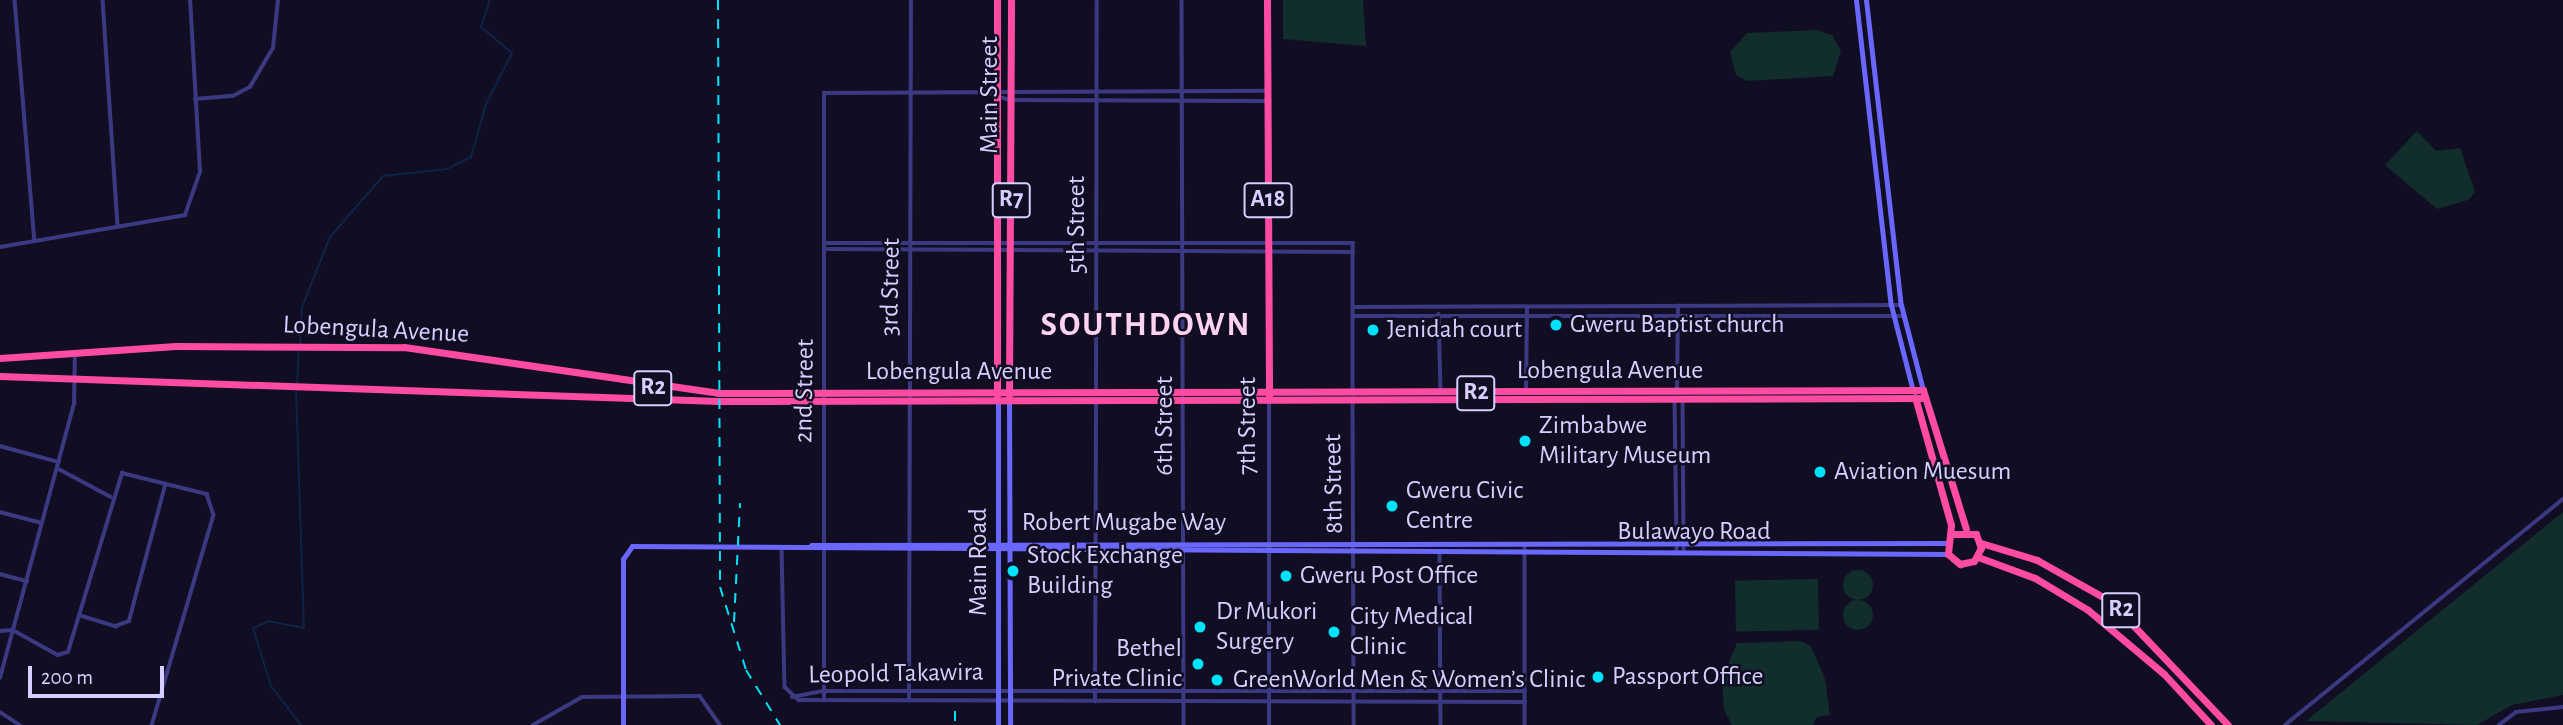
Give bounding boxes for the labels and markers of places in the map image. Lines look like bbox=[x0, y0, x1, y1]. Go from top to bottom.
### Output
place label: Gweru Baptist church bbox=[1570, 309, 1785, 341]
place label: Jenidah court bbox=[1387, 314, 1522, 346]
marker: Gweru Baptist church bbox=[1548, 317, 1564, 333]
marker: Jenidah court bbox=[1365, 322, 1381, 338]
place label: Zimbabwe Military Museum bbox=[1539, 410, 1711, 472]
marker: Zimbabwe Military Museum bbox=[1517, 433, 1533, 449]
place label: Aviation Muesum bbox=[1834, 456, 2011, 488]
marker: Aviation Muesum bbox=[1812, 464, 1828, 480]
place label: Gweru Civic Centre bbox=[1406, 475, 1523, 536]
marker: Gweru Civic Centre bbox=[1384, 498, 1400, 514]
place label: Stock Exchange Building bbox=[1027, 540, 1183, 602]
place label: Gweru Post Office bbox=[1300, 560, 1478, 592]
marker: Stock Exchange Building bbox=[1005, 563, 1021, 579]
marker: Gweru Post Office bbox=[1278, 568, 1294, 584]
place label: Dr Mukori Surgery bbox=[1216, 596, 1317, 658]
place label: City Medical Clinic bbox=[1350, 601, 1473, 662]
marker: Dr Mukori Surgery bbox=[1190, 617, 1210, 637]
marker: City Medical Clinic bbox=[1324, 622, 1344, 642]
place label: Bethel Private Clinic bbox=[1051, 633, 1182, 694]
marker: Bethel Private Clinic bbox=[1188, 654, 1208, 674]
place label: Passport Office bbox=[1612, 661, 1764, 693]
place label: GreenWorld Men & Women’s Clinic bbox=[1233, 664, 1585, 696]
marker: Passport Office bbox=[1590, 669, 1606, 685]
marker: GreenWorld Men & Women’s Clinic bbox=[1207, 670, 1227, 690]

